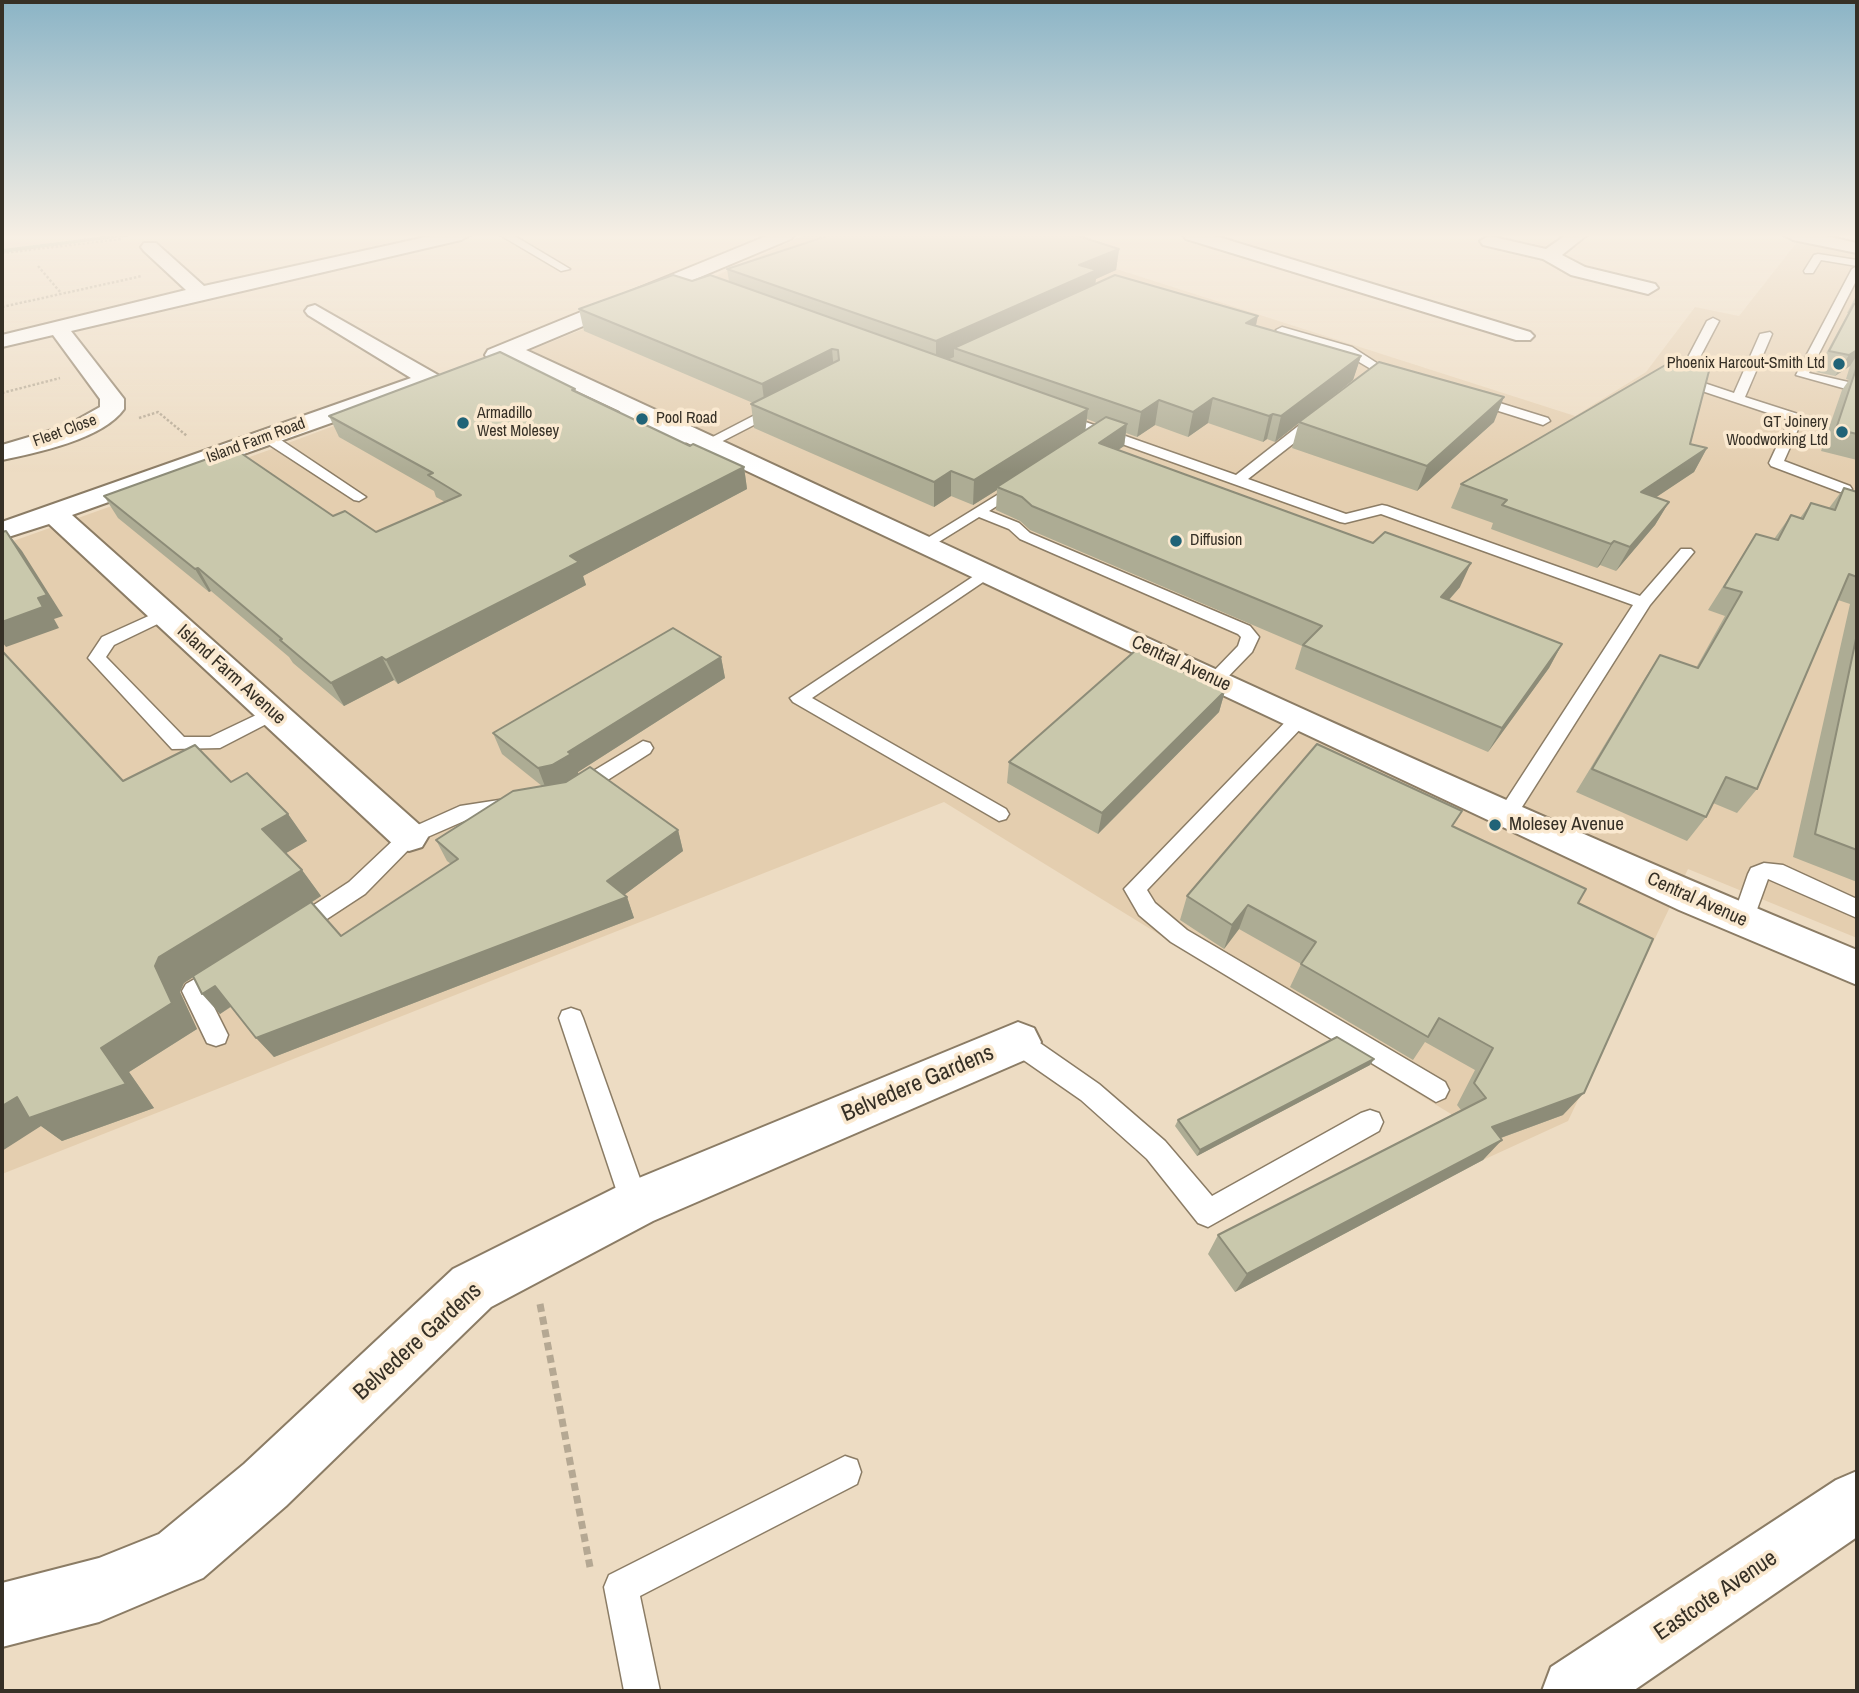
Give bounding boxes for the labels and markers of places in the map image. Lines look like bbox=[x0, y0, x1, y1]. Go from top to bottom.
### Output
place label: Phoenix Harcout-Smith Ltd bbox=[1667, 354, 1825, 374]
marker: Phoenix Harcout-Smith Ltd bbox=[1831, 356, 1847, 372]
place label: Armadillo West Molesey bbox=[477, 404, 559, 442]
place label: Pool Road bbox=[656, 409, 717, 429]
marker: Pool Road bbox=[634, 411, 650, 427]
place label: GT Joinery Woodworking Ltd bbox=[1726, 413, 1828, 451]
marker: Armadillo West Molesey bbox=[455, 415, 471, 431]
marker: GT Joinery Woodworking Ltd bbox=[1834, 424, 1850, 440]
place label: Diffusion bbox=[1190, 531, 1242, 551]
marker: Diffusion bbox=[1168, 533, 1184, 549]
place label: Molesey Avenue bbox=[1509, 814, 1624, 836]
marker: Molesey Avenue bbox=[1487, 817, 1503, 833]

